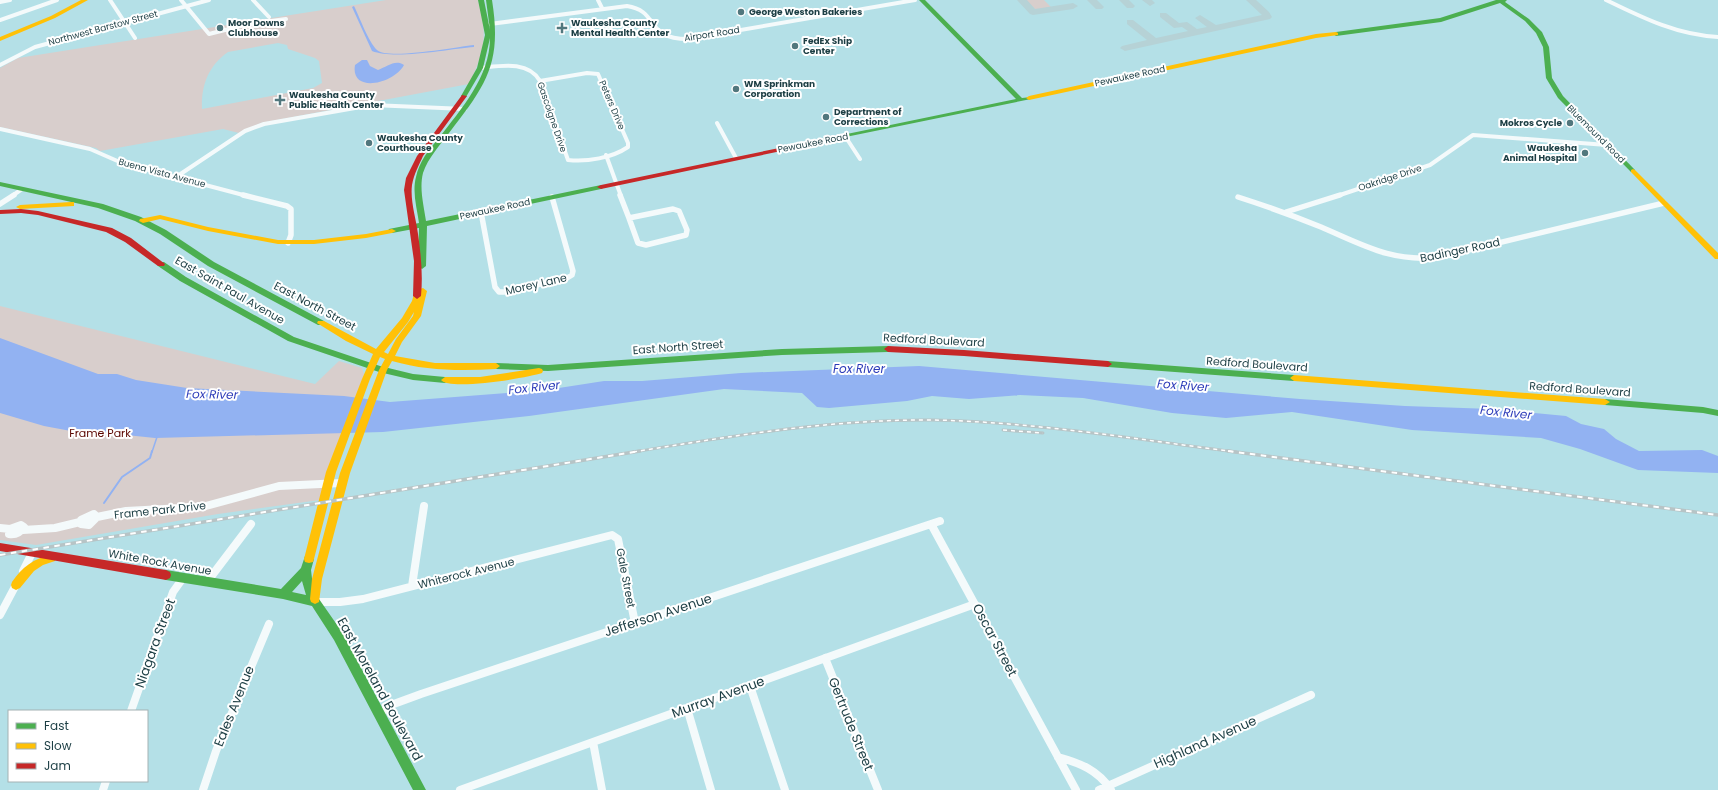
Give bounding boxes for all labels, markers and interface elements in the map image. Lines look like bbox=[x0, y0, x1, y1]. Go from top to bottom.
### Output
place label: George Weston Bakeries bbox=[749, 6, 862, 18]
marker: George Weston Bakeries bbox=[736, 7, 746, 17]
street label: Northwest Barstow Street bbox=[47, 8, 159, 48]
place label: Moor Downs Clubhouse bbox=[228, 17, 285, 39]
place label: Waukesha County Mental Health Center bbox=[571, 17, 669, 39]
marker: Waukesha County Mental Health Center bbox=[556, 22, 568, 34]
marker: Moor Downs Clubhouse bbox=[215, 23, 225, 33]
street label: Airport Road bbox=[683, 24, 741, 44]
place label: FedEx Ship Center bbox=[803, 35, 852, 57]
marker: FedEx Ship Center bbox=[790, 41, 800, 51]
street label: Pewaukee Road bbox=[1094, 63, 1166, 89]
street label: Peters Drive bbox=[596, 78, 628, 132]
place label: WM Sprinkman Corporation bbox=[744, 78, 815, 100]
street label: Gascoigne Drive bbox=[534, 80, 570, 154]
marker: WM Sprinkman Corporation bbox=[731, 84, 741, 94]
place label: Waukesha County Public Health Center bbox=[289, 89, 384, 111]
marker: Waukesha County Public Health Center bbox=[274, 94, 286, 106]
street label: Bluemound Road bbox=[1564, 102, 1628, 166]
place label: Department of Corrections bbox=[834, 106, 902, 128]
marker: Department of Corrections bbox=[821, 112, 831, 122]
place label: Mokros Cycle bbox=[1500, 117, 1562, 129]
marker: Mokros Cycle bbox=[1565, 118, 1575, 128]
street label: Pewaukee Road bbox=[777, 130, 849, 156]
place label: Waukesha County Courthouse bbox=[377, 132, 463, 154]
marker: Waukesha County Courthouse bbox=[364, 138, 374, 148]
place label: Waukesha Animal Hospital bbox=[1503, 142, 1577, 164]
marker: Waukesha Animal Hospital bbox=[1580, 148, 1590, 158]
street label: Buena Vista Avenue bbox=[117, 156, 207, 191]
street label: Oakridge Drive bbox=[1357, 162, 1424, 194]
street label: Pewaukee Road bbox=[459, 196, 531, 222]
street label: Badinger Road bbox=[1419, 234, 1501, 266]
street label: East Saint Paul Avenue bbox=[172, 252, 288, 328]
street label: Morey Lane bbox=[504, 269, 568, 299]
street label: East North Street bbox=[271, 278, 359, 334]
street label: Redford Boulevard bbox=[883, 329, 985, 351]
street label: East North Street bbox=[632, 336, 724, 358]
street label: Redford Boulevard bbox=[1206, 352, 1308, 376]
water label: Fox River bbox=[833, 360, 885, 377]
water label: Fox River bbox=[1156, 375, 1210, 395]
water label: Fox River bbox=[507, 376, 561, 398]
street label: Redford Boulevard bbox=[1529, 377, 1631, 401]
water label: Fox River bbox=[186, 385, 239, 403]
water label: Fox River bbox=[1479, 401, 1533, 423]
park label: Frame Park bbox=[69, 425, 131, 441]
street label: Frame Park Drive bbox=[113, 497, 207, 523]
street label: White Rock Avenue bbox=[107, 545, 213, 579]
street label: Gale Street bbox=[612, 547, 640, 609]
street label: Whiterock Avenue bbox=[416, 553, 516, 593]
street label: Jefferson Avenue bbox=[602, 589, 714, 641]
street label: Niagara Street bbox=[130, 595, 180, 690]
street label: Oscar Street bbox=[968, 600, 1022, 680]
street label: East Moreland Boulevard bbox=[333, 614, 427, 764]
street label: Eales Avenue bbox=[209, 663, 259, 749]
street label: Murray Avenue bbox=[669, 671, 767, 723]
street label: Gertrude Street bbox=[824, 674, 879, 774]
legend bbox=[8, 710, 148, 782]
street label: Highland Avenue bbox=[1151, 711, 1259, 773]
text: Fast bbox=[44, 717, 69, 734]
text: Slow bbox=[44, 737, 72, 754]
text: Jam bbox=[44, 757, 71, 774]

